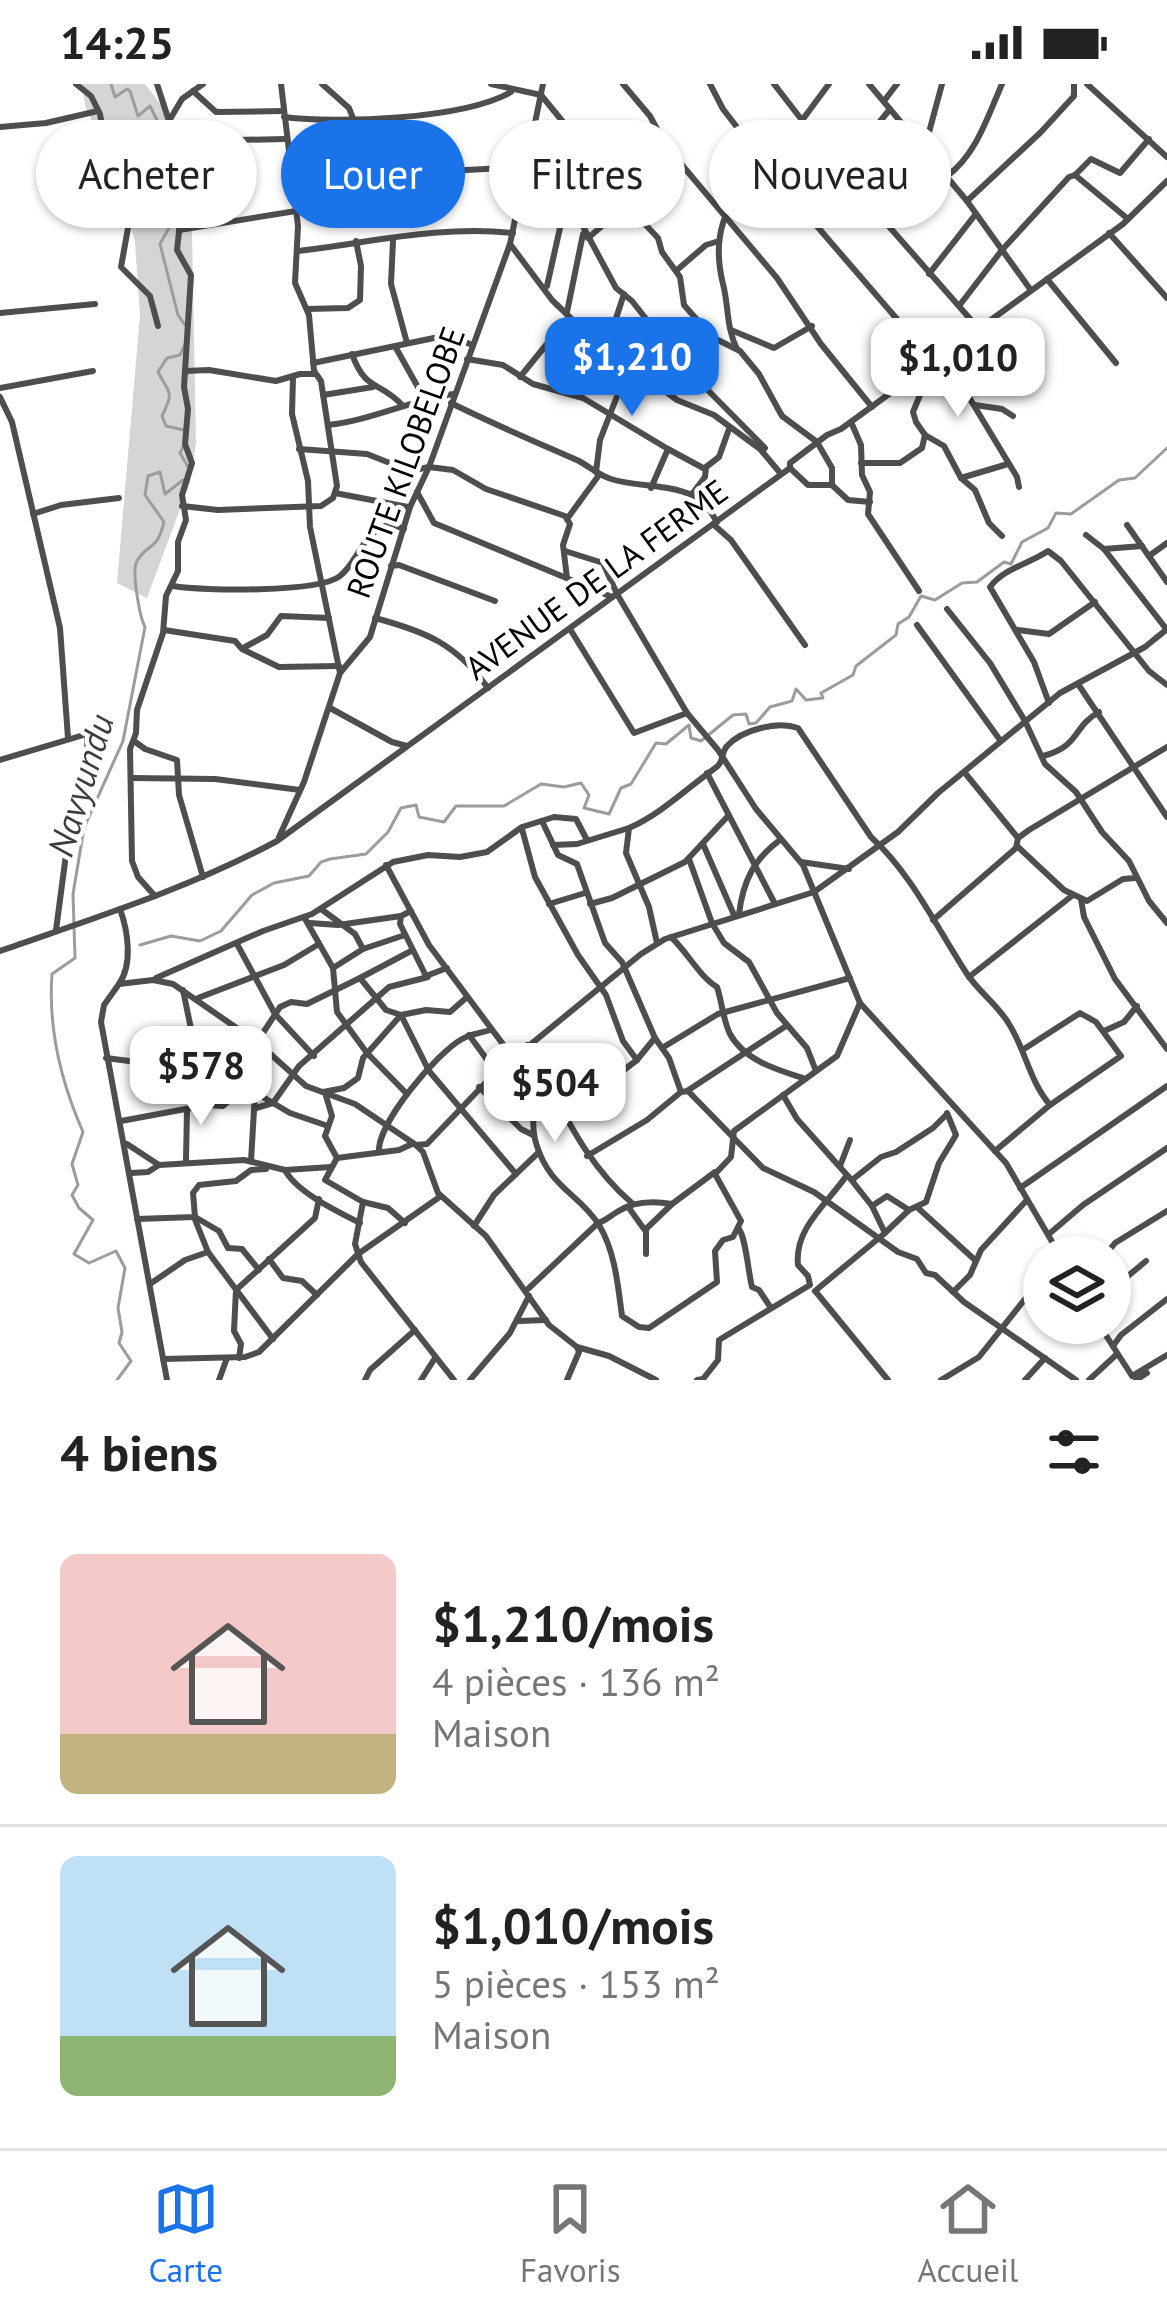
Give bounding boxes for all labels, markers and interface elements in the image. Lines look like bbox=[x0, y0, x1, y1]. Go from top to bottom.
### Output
text: 14:25 bbox=[60, 13, 174, 71]
chip: Acheter bbox=[36, 120, 257, 228]
chip: Louer bbox=[281, 120, 465, 228]
chip: Filtres bbox=[489, 120, 685, 228]
chip: Nouveau bbox=[709, 120, 951, 228]
pin: $1,210 bbox=[534, 317, 730, 419]
pin: $1,010 bbox=[860, 318, 1056, 420]
street label: ROUTE KILOBELOBE bbox=[336, 320, 474, 604]
text: $1,210 bbox=[572, 330, 692, 381]
text: $1,010 bbox=[898, 331, 1018, 382]
street label: AVENUE DE LA FERME bbox=[456, 469, 736, 689]
water label: Navyundu bbox=[36, 708, 124, 862]
pin: $578 bbox=[130, 1026, 272, 1128]
text: $578 bbox=[157, 1039, 245, 1090]
pin: $504 bbox=[484, 1043, 626, 1145]
text: $504 bbox=[511, 1056, 599, 1107]
map controls bbox=[1023, 1236, 1131, 1344]
button: layers bbox=[1023, 1236, 1131, 1344]
text: 4 biens bbox=[60, 1419, 218, 1485]
icon: filters bbox=[1041, 1419, 1107, 1485]
text: $1,210/mois bbox=[432, 1590, 714, 1656]
icon: home bbox=[156, 1602, 300, 1746]
text: 4 pièces · 136 m² bbox=[432, 1656, 720, 1707]
text: Maison bbox=[432, 1707, 551, 1758]
text: $1,010/mois bbox=[432, 1892, 714, 1958]
icon: home bbox=[156, 1904, 300, 2048]
text: 5 pièces · 153 m² bbox=[432, 1958, 720, 2009]
text: Maison bbox=[432, 2009, 551, 2060]
tab: Carte bbox=[149, 2176, 223, 2291]
tab: Favoris bbox=[520, 2176, 621, 2291]
tab: Accueil bbox=[918, 2176, 1019, 2291]

